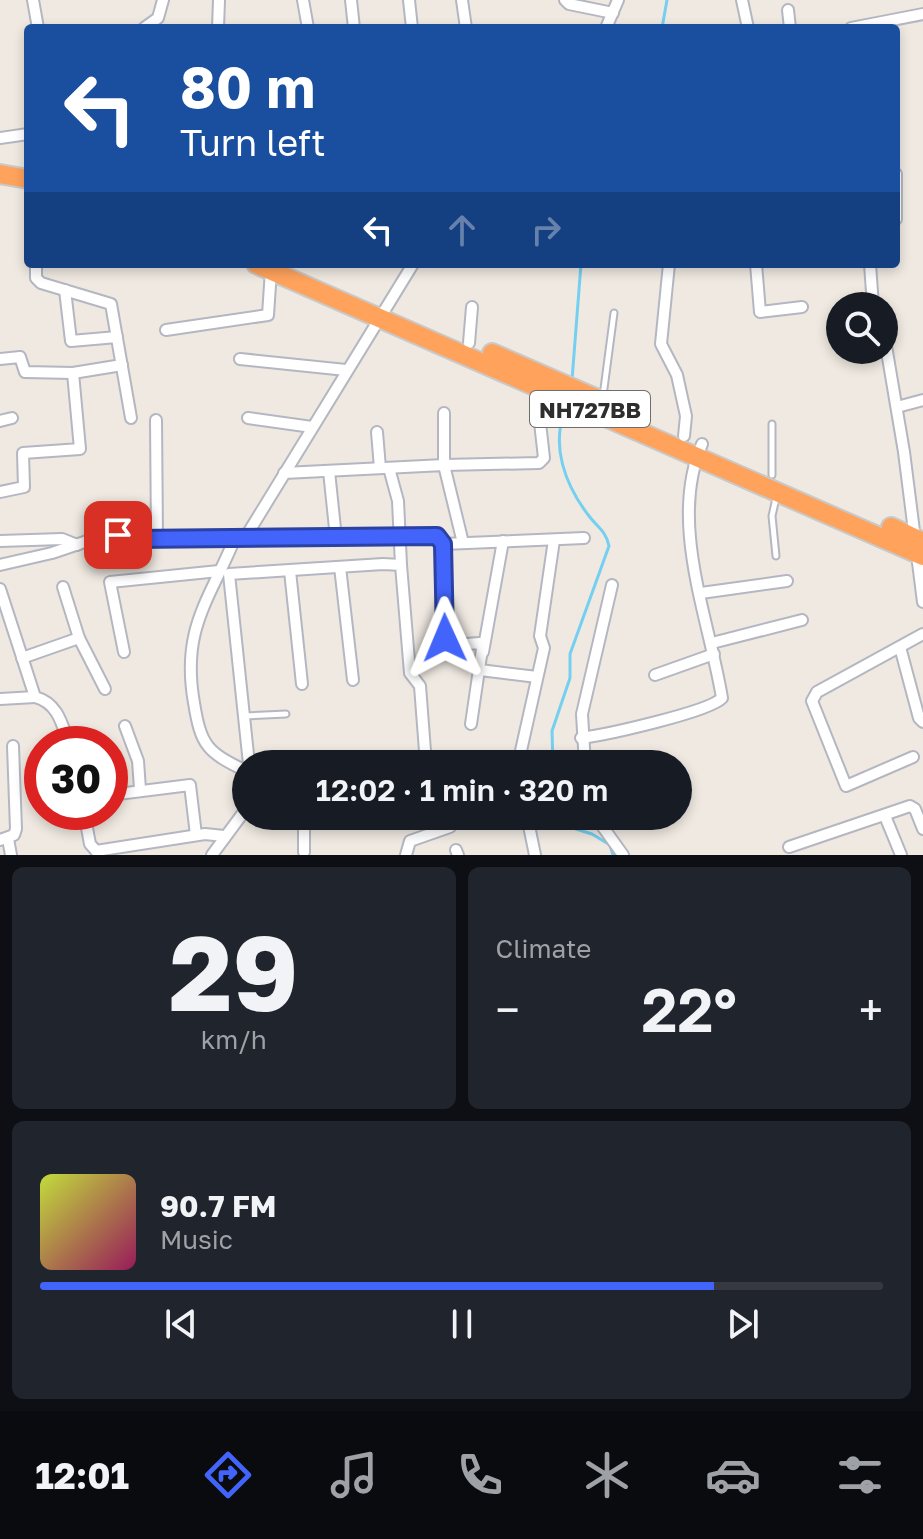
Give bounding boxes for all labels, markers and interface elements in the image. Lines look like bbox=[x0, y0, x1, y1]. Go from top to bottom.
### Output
text: 80 m bbox=[180, 53, 315, 120]
icon: left bbox=[48, 56, 152, 160]
text: Turn left bbox=[180, 121, 326, 164]
icon: left bbox=[356, 208, 400, 252]
icon: ahead bbox=[440, 208, 484, 252]
icon: right bbox=[524, 208, 568, 252]
map controls bbox=[826, 292, 898, 364]
button: search bbox=[826, 292, 898, 364]
road number: NH727BB bbox=[530, 391, 650, 427]
pin bbox=[84, 501, 152, 569]
icon: arrive bbox=[96, 513, 140, 557]
position arrow bbox=[403, 596, 487, 680]
speed limit sign: 30 bbox=[24, 726, 128, 830]
text: 12:02 · 1 min · 320 m bbox=[316, 772, 608, 808]
text: 29 bbox=[169, 909, 298, 1034]
text: Climate bbox=[496, 933, 591, 964]
text: 22° bbox=[642, 973, 737, 1045]
text: − bbox=[496, 983, 520, 1036]
text: + bbox=[859, 983, 883, 1036]
text: km/h bbox=[201, 1024, 267, 1055]
text: 90.7 FM bbox=[160, 1188, 277, 1224]
text: Music bbox=[160, 1224, 233, 1255]
icon: previous bbox=[159, 1302, 203, 1346]
icon: pause bbox=[440, 1302, 484, 1346]
icon: next bbox=[721, 1302, 765, 1346]
icon: directions bbox=[200, 1447, 256, 1503]
icon: music bbox=[326, 1447, 382, 1503]
icon: phone bbox=[452, 1447, 508, 1503]
icon: climate bbox=[579, 1447, 635, 1503]
icon: car bbox=[705, 1447, 761, 1503]
icon: filters bbox=[832, 1447, 888, 1503]
text: 12:01 bbox=[35, 1454, 129, 1497]

